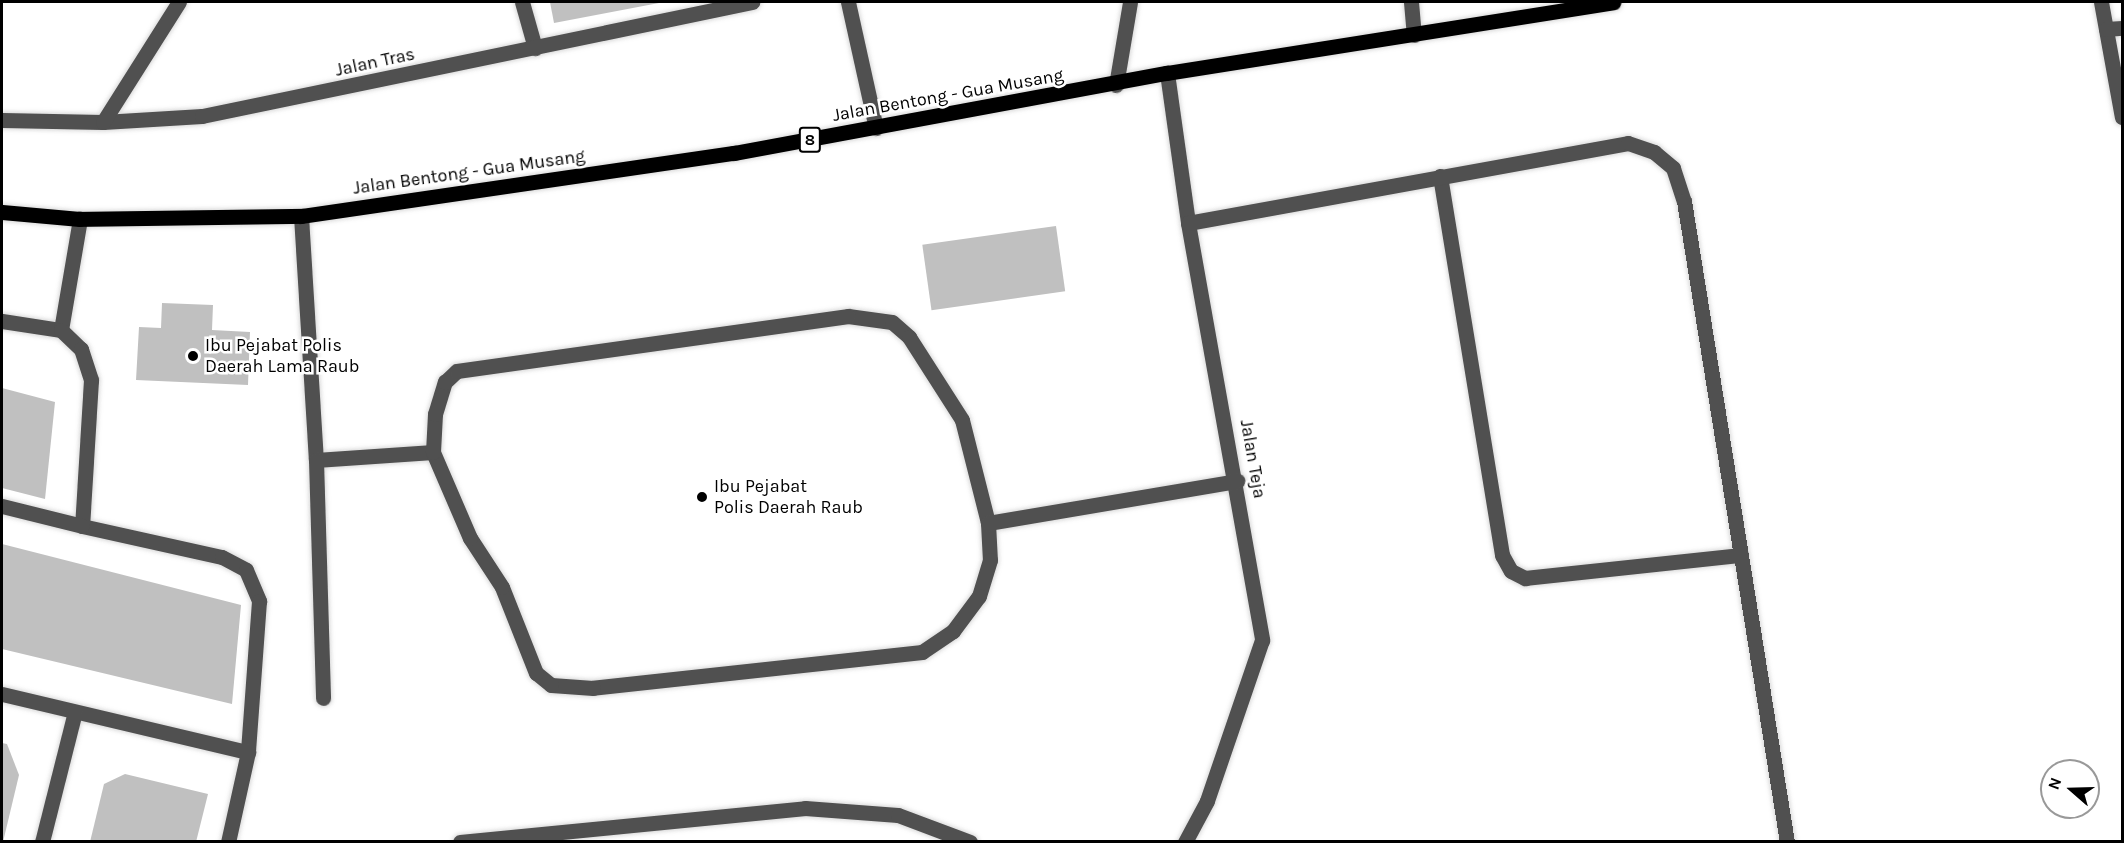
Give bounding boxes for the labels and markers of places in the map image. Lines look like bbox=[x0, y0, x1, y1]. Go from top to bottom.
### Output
place label: Ibu Pejabat Polis Daerah Lama Raub bbox=[205, 335, 359, 378]
marker: Ibu Pejabat Polis Daerah Lama Raub bbox=[186, 349, 200, 363]
place label: Ibu Pejabat Polis Daerah Raub bbox=[714, 476, 863, 518]
marker: Ibu Pejabat Polis Daerah Raub bbox=[695, 490, 709, 504]

